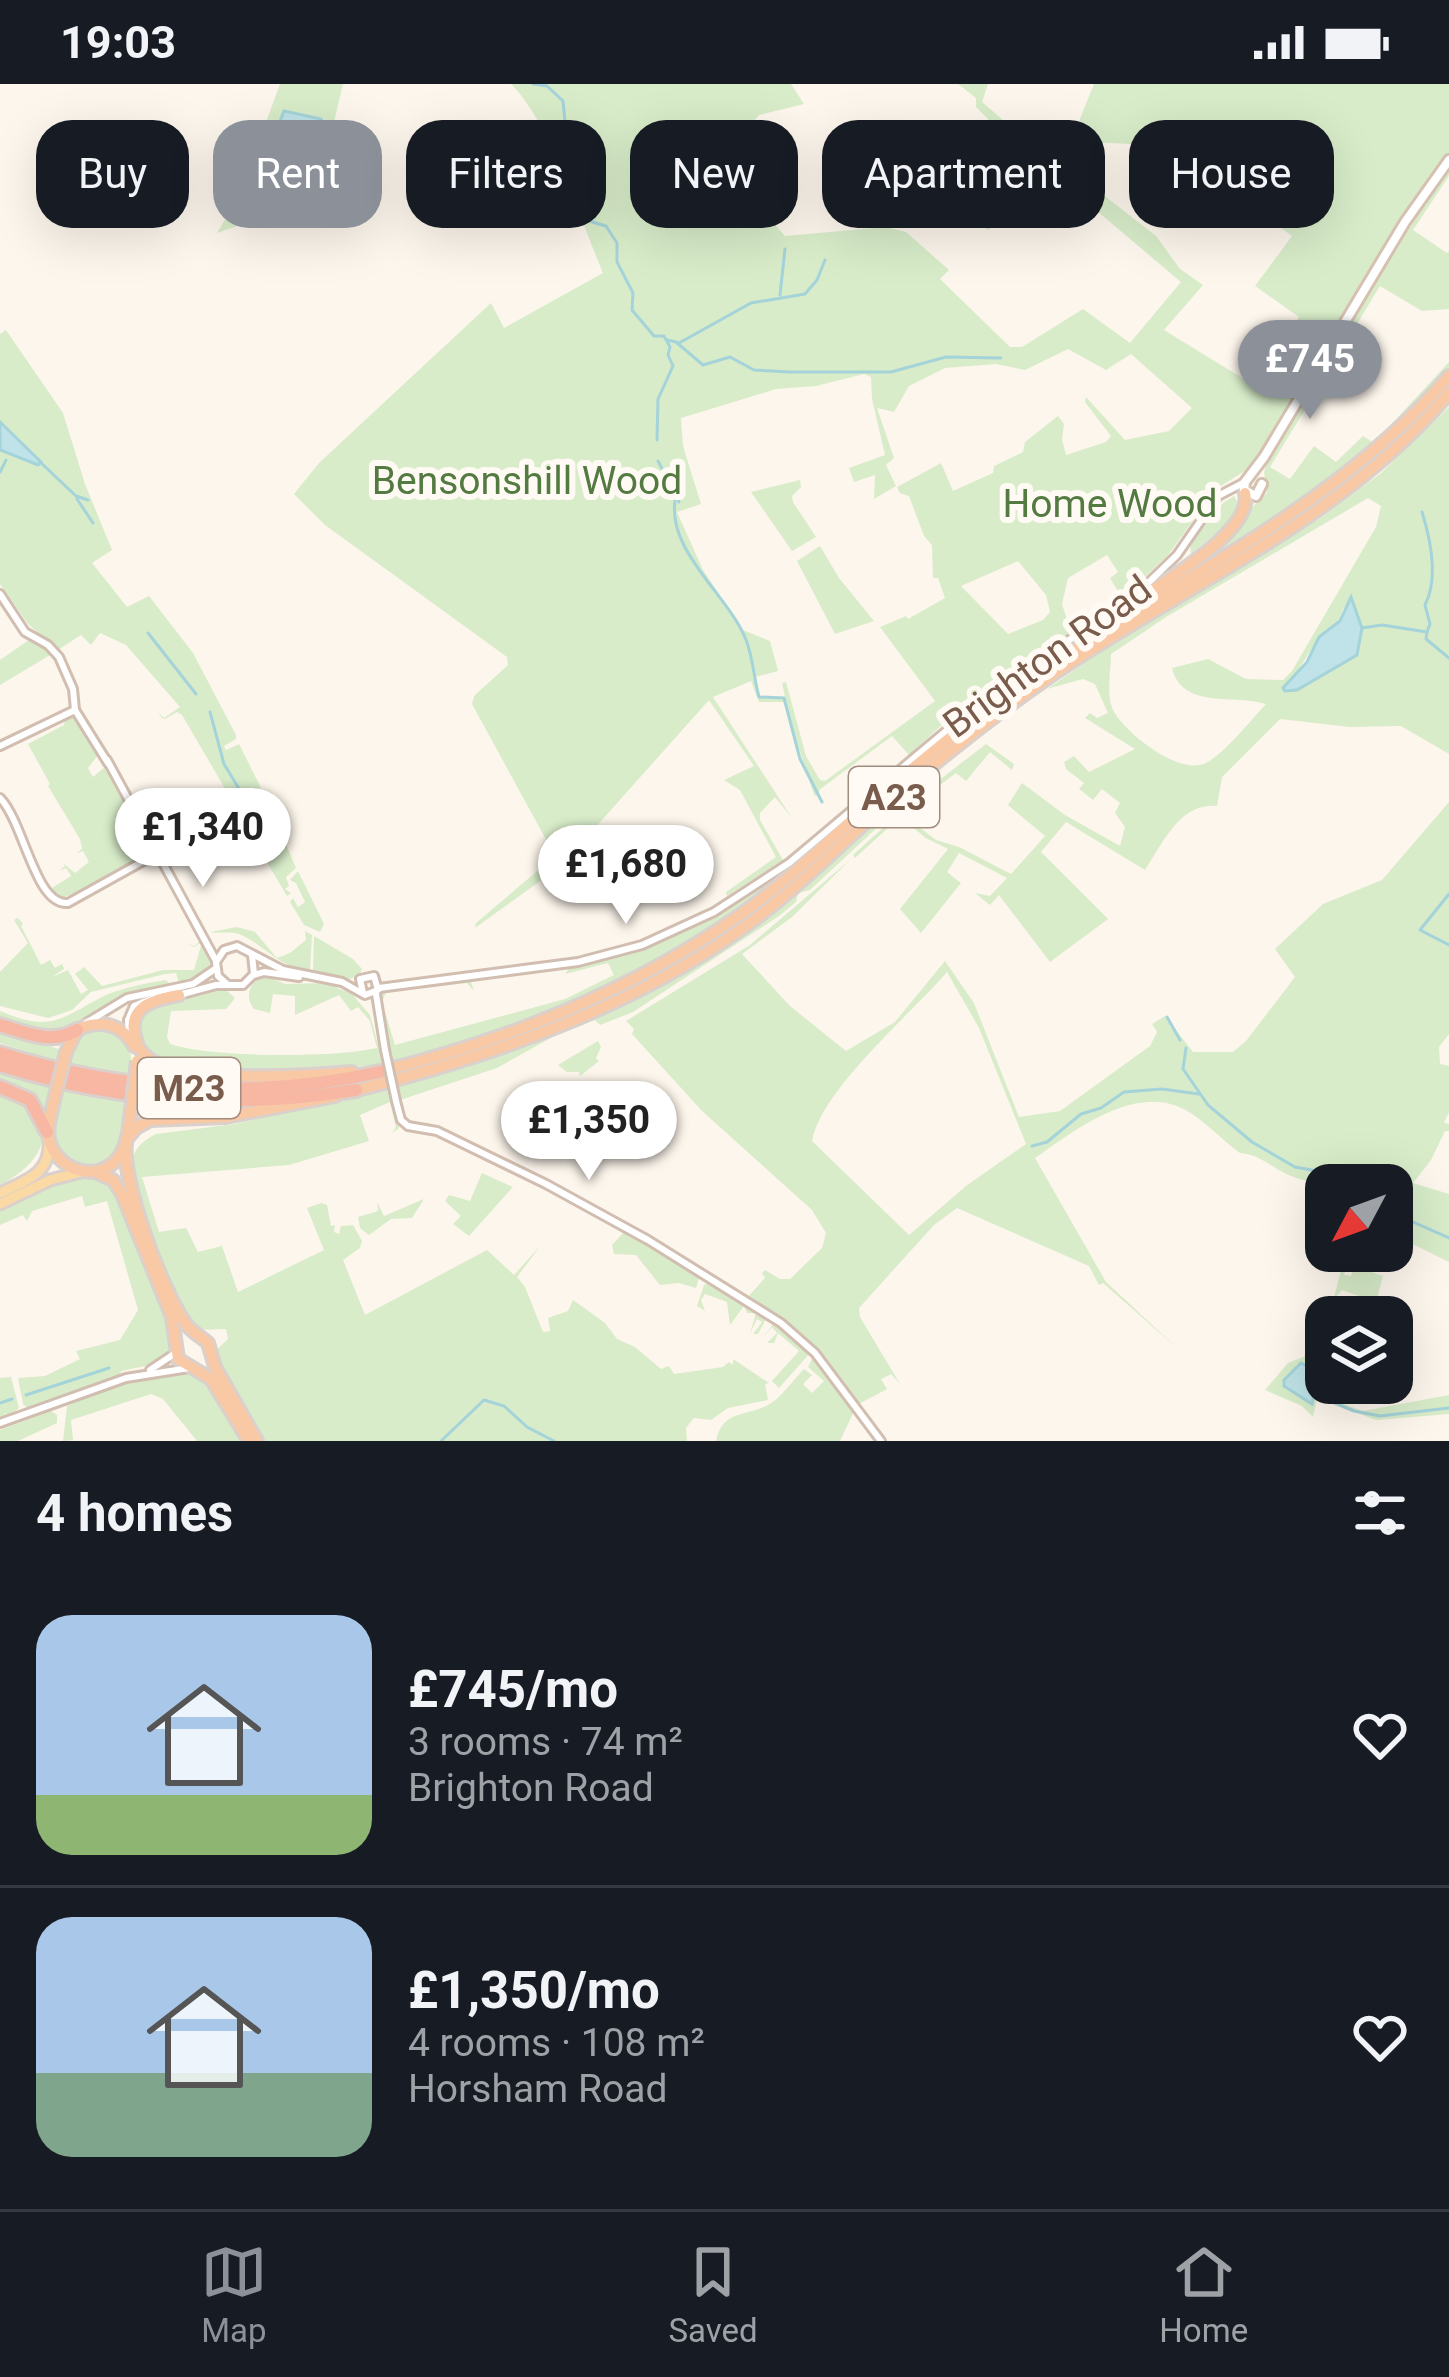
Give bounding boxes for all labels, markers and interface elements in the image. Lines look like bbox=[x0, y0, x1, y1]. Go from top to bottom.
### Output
text: 19:03 bbox=[60, 16, 176, 69]
chip: Buy bbox=[36, 120, 189, 228]
chip: Rent bbox=[213, 120, 382, 228]
chip: Filters bbox=[406, 120, 606, 228]
chip: New bbox=[630, 120, 798, 228]
chip: Apartment bbox=[822, 120, 1105, 228]
chip: House bbox=[1129, 120, 1334, 228]
pin: £745 bbox=[1239, 320, 1381, 422]
text: £745 bbox=[1265, 336, 1355, 382]
park label: Bensonshill Wood bbox=[372, 458, 682, 504]
park label: Home Wood bbox=[1002, 481, 1218, 527]
street label: Brighton Road bbox=[935, 566, 1160, 748]
road number: A23 bbox=[849, 767, 939, 827]
pin: £1,340 bbox=[105, 788, 301, 890]
text: £1,340 bbox=[142, 804, 264, 850]
pin: £1,680 bbox=[528, 825, 724, 927]
text: £1,680 bbox=[565, 841, 687, 887]
road number: M23 bbox=[138, 1058, 240, 1118]
pin: £1,350 bbox=[491, 1081, 687, 1183]
text: £1,350 bbox=[528, 1097, 650, 1143]
north arrow bbox=[1305, 1164, 1413, 1272]
map controls bbox=[1305, 1164, 1413, 1404]
button: layers bbox=[1305, 1296, 1413, 1404]
icon: filters bbox=[1347, 1480, 1413, 1546]
text: 4 homes bbox=[36, 1484, 233, 1543]
text: £745/mo bbox=[408, 1660, 618, 1719]
icon: home bbox=[132, 1663, 276, 1807]
icon: heart bbox=[1347, 1702, 1413, 1768]
text: 3 rooms · 74 m² bbox=[408, 1719, 683, 1765]
text: Brighton Road bbox=[408, 1765, 654, 1811]
text: £1,350/mo bbox=[408, 1961, 660, 2020]
icon: home bbox=[132, 1965, 276, 2109]
icon: heart bbox=[1347, 2004, 1413, 2070]
text: 4 rooms · 108 m² bbox=[408, 2020, 705, 2066]
text: Horsham Road bbox=[408, 2066, 667, 2112]
tab: Map bbox=[201, 2239, 267, 2350]
tab: Saved bbox=[668, 2239, 758, 2350]
tab: Home bbox=[1159, 2239, 1248, 2350]

